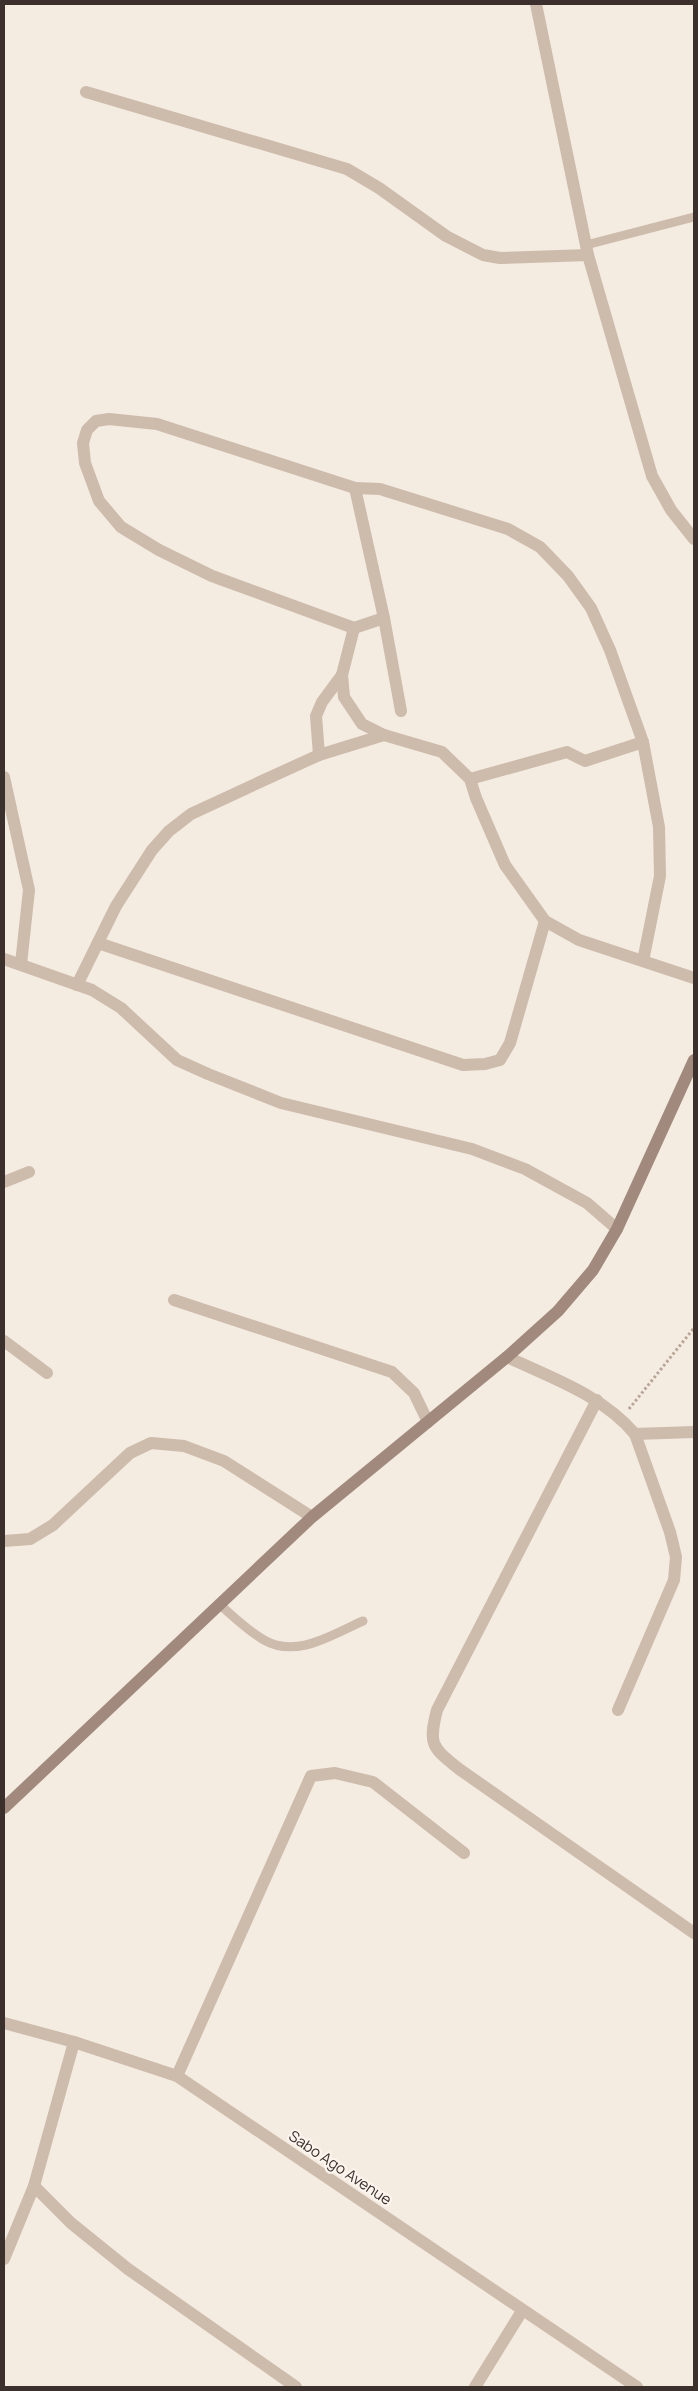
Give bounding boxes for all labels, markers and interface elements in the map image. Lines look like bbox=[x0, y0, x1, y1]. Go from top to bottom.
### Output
street label: Sabo Ago Avenue bbox=[285, 2125, 396, 2210]

